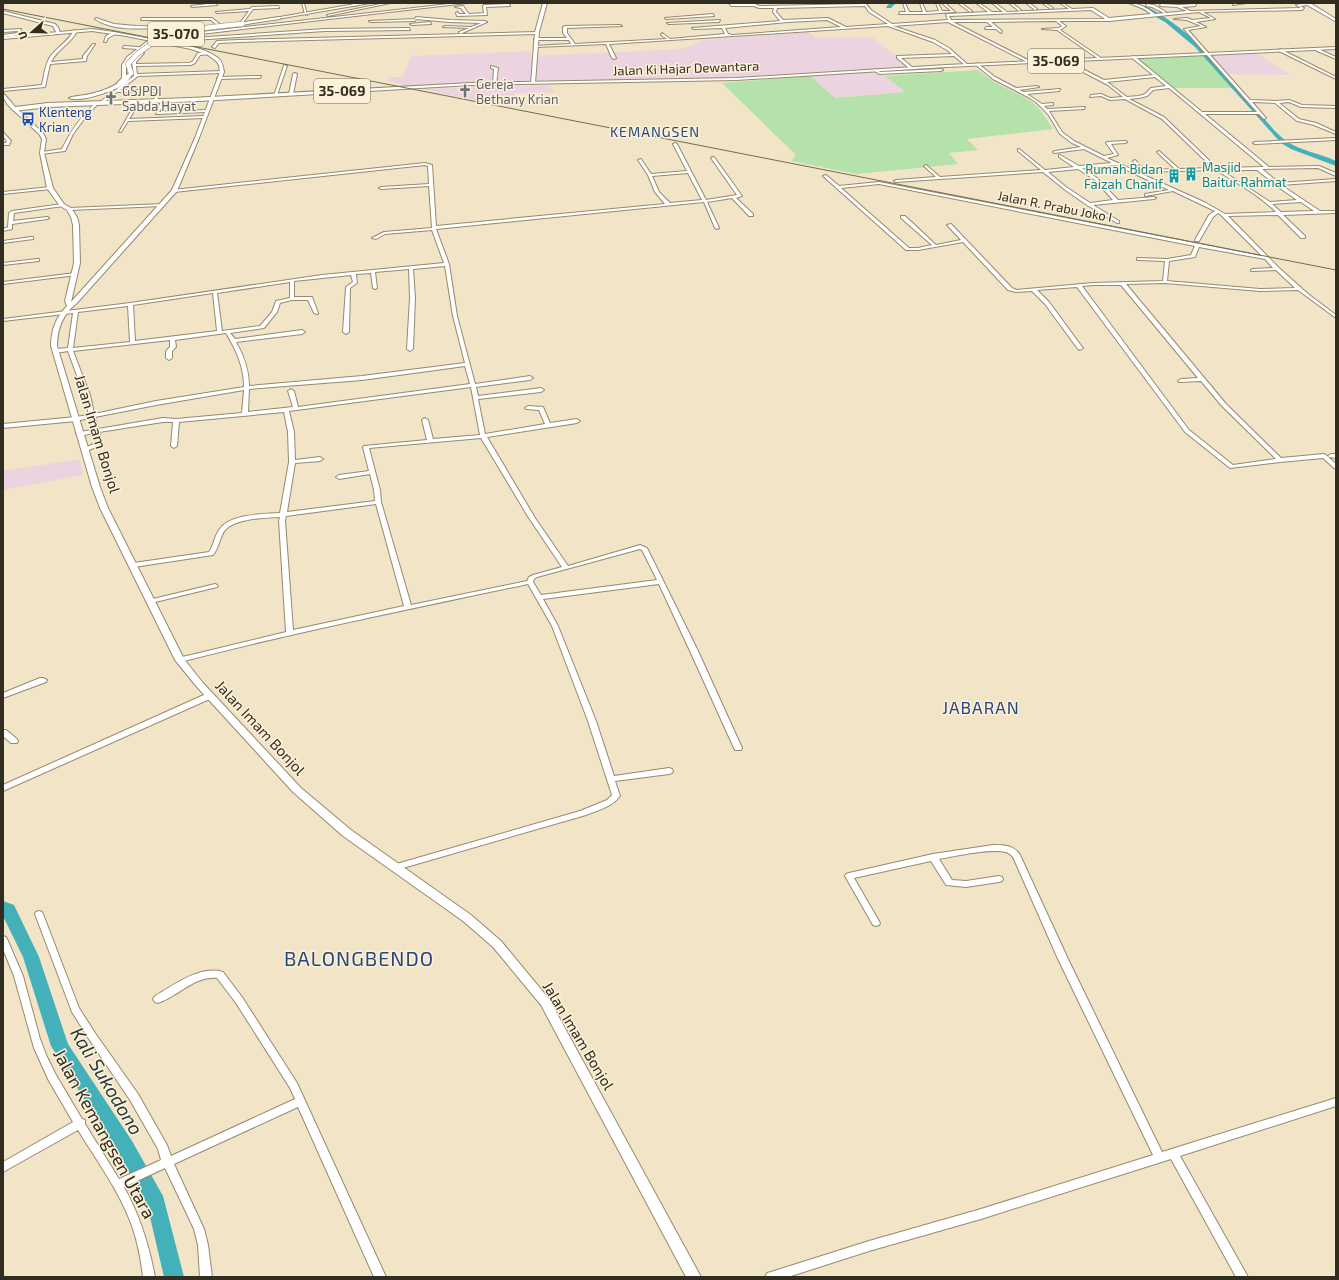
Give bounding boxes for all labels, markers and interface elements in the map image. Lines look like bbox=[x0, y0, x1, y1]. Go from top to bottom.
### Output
north arrow bbox=[12, 12, 52, 52]
road number: 35-070 bbox=[148, 22, 204, 46]
text: U bbox=[15, 30, 30, 41]
road number: 35-069 bbox=[1028, 49, 1084, 73]
street label: Jalan Ki Hajar Dewantara bbox=[613, 57, 759, 79]
place label: Gereja Bethany Krian bbox=[476, 76, 559, 107]
road number: 35-069 bbox=[314, 79, 370, 103]
place label: GSJPDI Sabda Hayat bbox=[122, 83, 196, 114]
church icon: Gereja Bethany Krian bbox=[457, 83, 473, 99]
church icon: GSJPDI Sabda Hayat bbox=[103, 90, 119, 106]
place label: Klenteng Krian bbox=[39, 104, 92, 135]
bus stop icon: Klenteng Krian bbox=[20, 111, 36, 127]
district label: KEMANGSEN bbox=[610, 123, 700, 140]
place label: Masjid Baitur Rahmat bbox=[1202, 159, 1287, 190]
place label: Rumah Bidan Faizah Chanif bbox=[1084, 161, 1164, 192]
building icon: Masjid Baitur Rahmat bbox=[1183, 166, 1199, 182]
building icon: Rumah Bidan Faizah Chanif bbox=[1166, 168, 1182, 184]
street label: Jalan R. Prabu Joko I bbox=[996, 187, 1114, 225]
street label: Jalan Imam Bonjol bbox=[70, 372, 125, 496]
street label: Jalan Imam Bonjol bbox=[211, 676, 310, 780]
district label: JABARAN bbox=[942, 697, 1020, 717]
district label: BALONGBENDO bbox=[284, 946, 434, 970]
street label: Jalan Imam Bonjol bbox=[539, 978, 619, 1094]
water label: Kali Sukodono bbox=[66, 1023, 149, 1139]
street label: Jalan Kemangsen Utara bbox=[49, 1045, 161, 1222]

